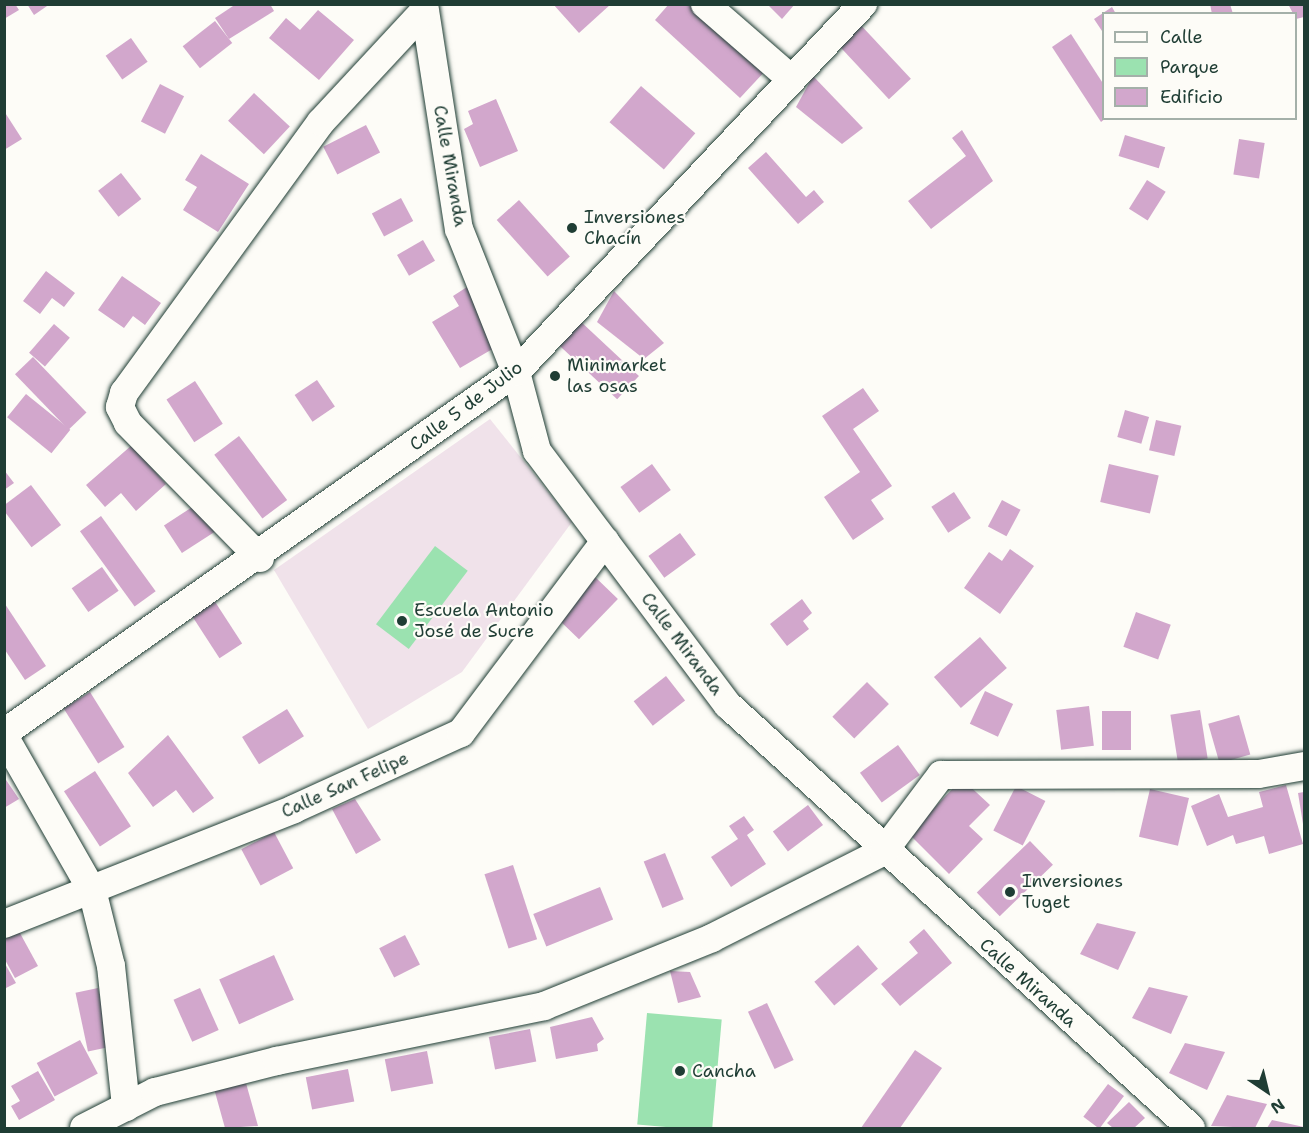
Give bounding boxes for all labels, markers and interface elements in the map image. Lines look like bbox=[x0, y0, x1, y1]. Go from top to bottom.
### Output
legend bbox=[1102, 12, 1297, 120]
text: Calle bbox=[1160, 25, 1203, 49]
text: Parque bbox=[1160, 55, 1219, 79]
text: Edificio bbox=[1160, 85, 1223, 109]
street label: Calle Miranda bbox=[429, 104, 471, 228]
place label: Inversiones Chacín bbox=[584, 207, 685, 250]
marker: Inversiones Chacín bbox=[565, 221, 579, 235]
place label: Minimarket las osas bbox=[567, 355, 667, 398]
street label: Calle 5 de Julio bbox=[405, 356, 527, 456]
marker: Minimarket las osas bbox=[548, 369, 562, 383]
street label: Calle Miranda bbox=[636, 588, 728, 700]
place label: Escuela Antonio José de Sucre bbox=[414, 600, 554, 642]
marker: Escuela Antonio José de Sucre bbox=[395, 614, 409, 628]
street label: Calle San Felipe bbox=[278, 747, 412, 823]
place label: Inversiones Tuget bbox=[1022, 871, 1123, 914]
marker: Inversiones Tuget bbox=[1003, 885, 1017, 899]
street label: Calle Miranda bbox=[975, 934, 1081, 1032]
place label: Cancha bbox=[692, 1060, 756, 1082]
north arrow bbox=[1237, 1061, 1297, 1121]
marker: Cancha bbox=[673, 1064, 687, 1078]
text: N bbox=[1266, 1094, 1289, 1118]

